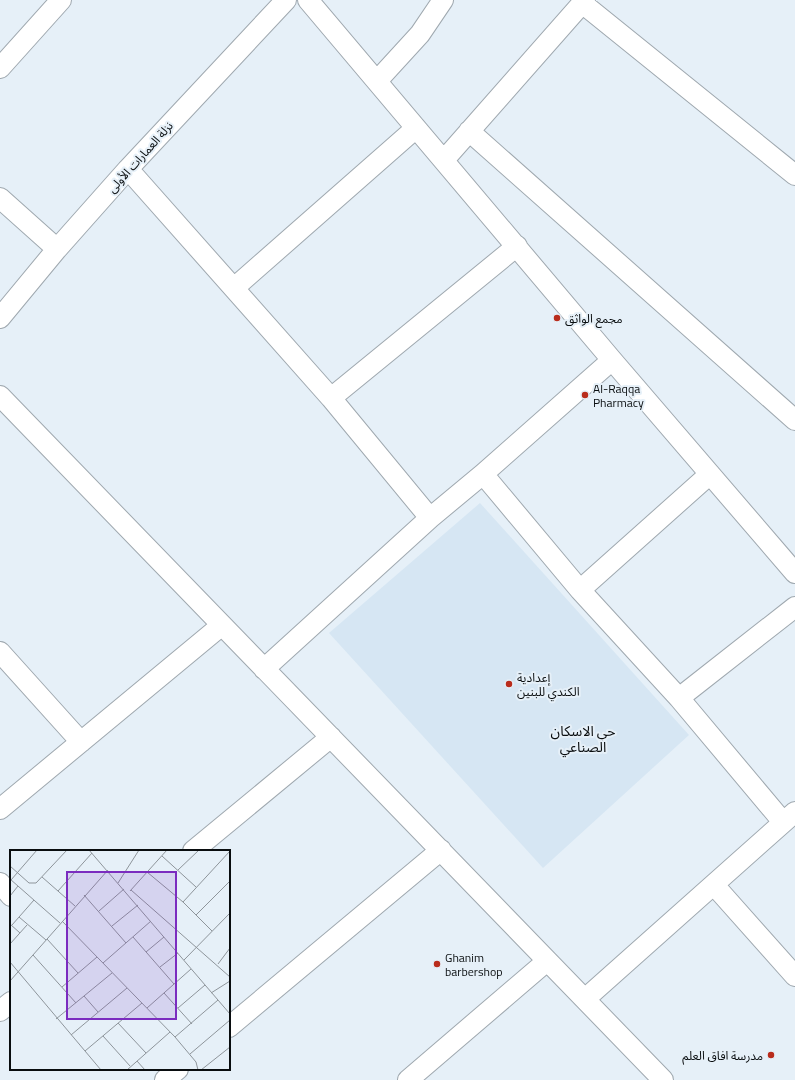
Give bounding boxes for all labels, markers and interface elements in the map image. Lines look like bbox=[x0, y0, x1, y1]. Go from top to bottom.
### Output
street label: نزلة العمارات الأولى bbox=[103, 117, 177, 197]
place label: مجمع الواثق bbox=[565, 309, 623, 328]
marker: مجمع الواثق bbox=[552, 313, 562, 323]
place label: Al-Raqqa Pharmacy bbox=[593, 379, 644, 412]
marker: Al-Raqqa Pharmacy bbox=[580, 390, 590, 400]
place label: إعدادية الكندي للبنين bbox=[517, 668, 580, 701]
marker: إعدادية الكندي للبنين bbox=[504, 679, 514, 689]
district label: حي الاسكان الصناعي bbox=[551, 720, 615, 758]
inset map bbox=[10, 850, 230, 1070]
place label: Ghanim barbershop bbox=[445, 948, 503, 981]
marker: Ghanim barbershop bbox=[432, 959, 442, 969]
place label: مدرسة افاق العلم bbox=[682, 1046, 763, 1065]
marker: مدرسة افاق العلم bbox=[766, 1050, 776, 1060]

